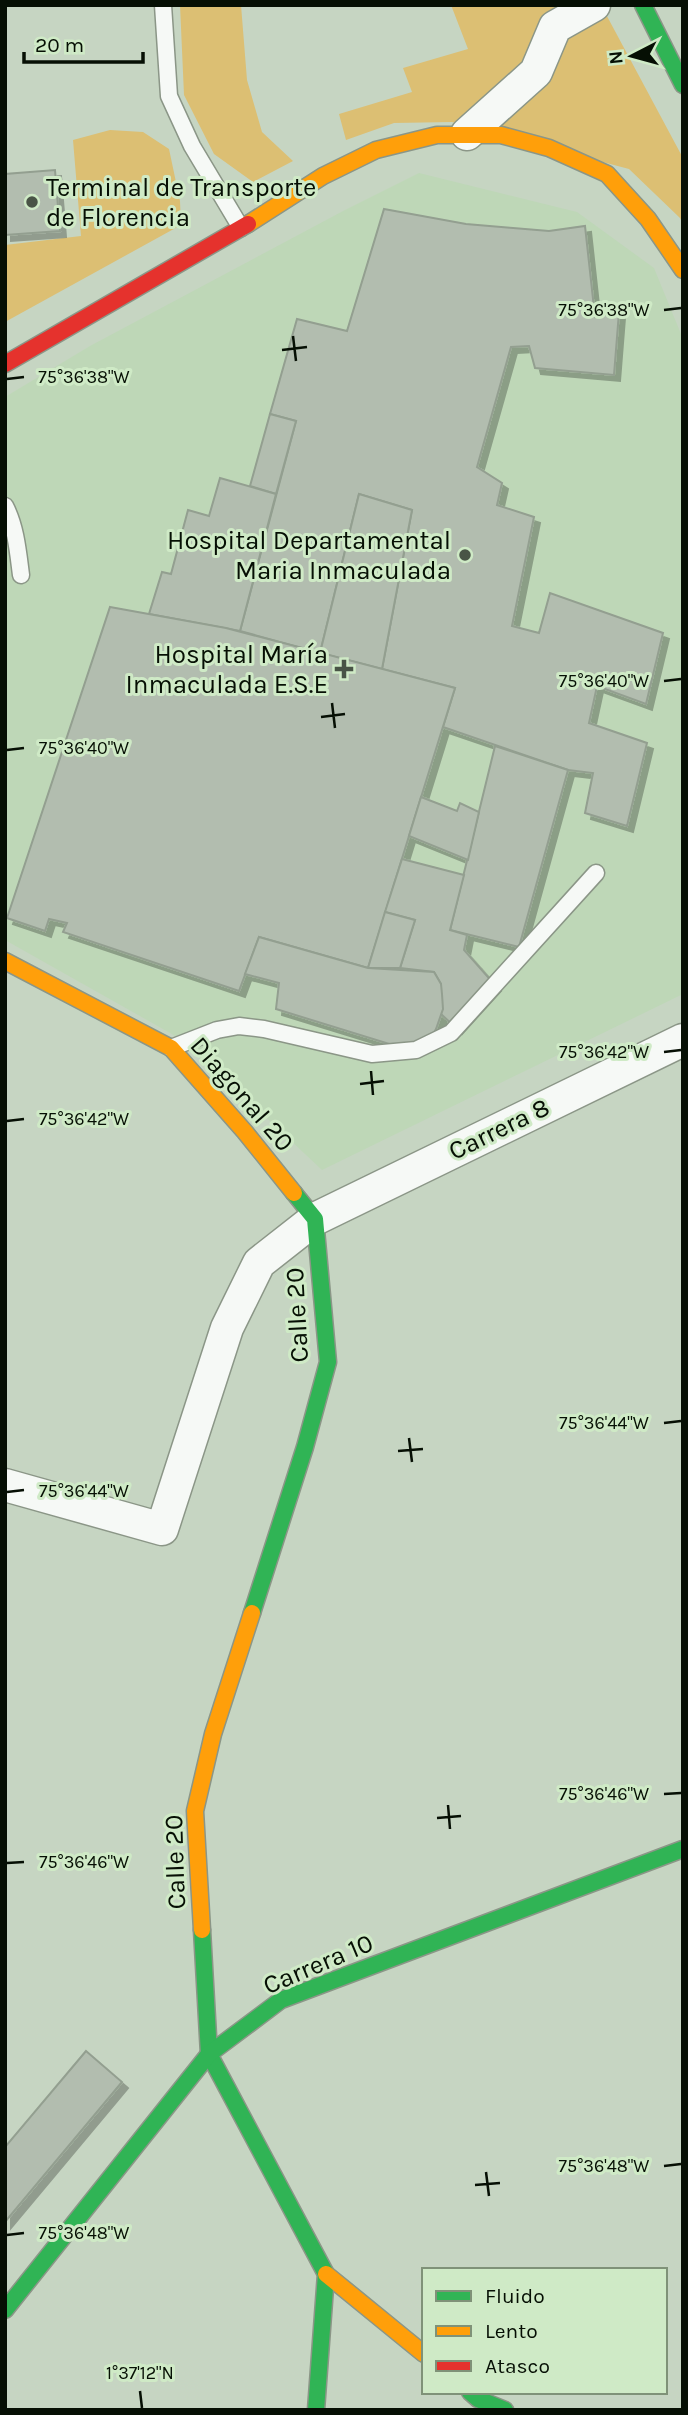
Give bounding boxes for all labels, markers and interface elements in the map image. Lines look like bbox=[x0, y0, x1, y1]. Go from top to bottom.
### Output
scale bar bbox=[24, 21, 144, 65]
north arrow bbox=[597, 21, 667, 91]
text: 20 m bbox=[35, 33, 84, 57]
text: N bbox=[604, 50, 628, 66]
place label: Terminal de Transporte de Florencia bbox=[46, 172, 316, 233]
marker: Terminal de Transporte de Florencia bbox=[24, 194, 40, 210]
text: 75°36'38"W bbox=[558, 299, 650, 321]
text: 75°36'38"W bbox=[38, 366, 130, 388]
place label: Hospital Departamental Maria Inmaculada bbox=[167, 525, 451, 586]
marker: Hospital Departamental Maria Inmaculada bbox=[457, 547, 473, 563]
place label: Hospital María Inmaculada E.S.E bbox=[126, 639, 328, 700]
marker: Hospital María Inmaculada E.S.E bbox=[334, 659, 354, 679]
text: 75°36'40"W bbox=[559, 670, 649, 692]
text: 75°36'40"W bbox=[39, 737, 129, 759]
street label: Diagonal 20 bbox=[184, 1030, 300, 1158]
text: 75°36'42"W bbox=[559, 1041, 649, 1063]
street label: Carrera 8 bbox=[444, 1091, 554, 1167]
text: 75°36'42"W bbox=[39, 1108, 129, 1130]
street label: Calle 20 bbox=[279, 1267, 315, 1363]
text: 75°36'44"W bbox=[559, 1412, 649, 1434]
text: 75°36'44"W bbox=[39, 1480, 129, 1502]
text: 75°36'46"W bbox=[559, 1783, 649, 1805]
street label: Calle 20 bbox=[158, 1814, 192, 1910]
text: 75°36'46"W bbox=[39, 1851, 129, 1873]
street label: Carrera 10 bbox=[258, 1927, 378, 2001]
text: 75°36'48"W bbox=[559, 2155, 649, 2177]
text: 75°36'48"W bbox=[39, 2222, 129, 2244]
legend bbox=[422, 2268, 667, 2394]
text: Fluido bbox=[485, 2284, 545, 2308]
text: Lento bbox=[485, 2319, 538, 2343]
text: Atasco bbox=[485, 2354, 550, 2378]
text: 1°37'12"N bbox=[106, 2362, 174, 2384]

